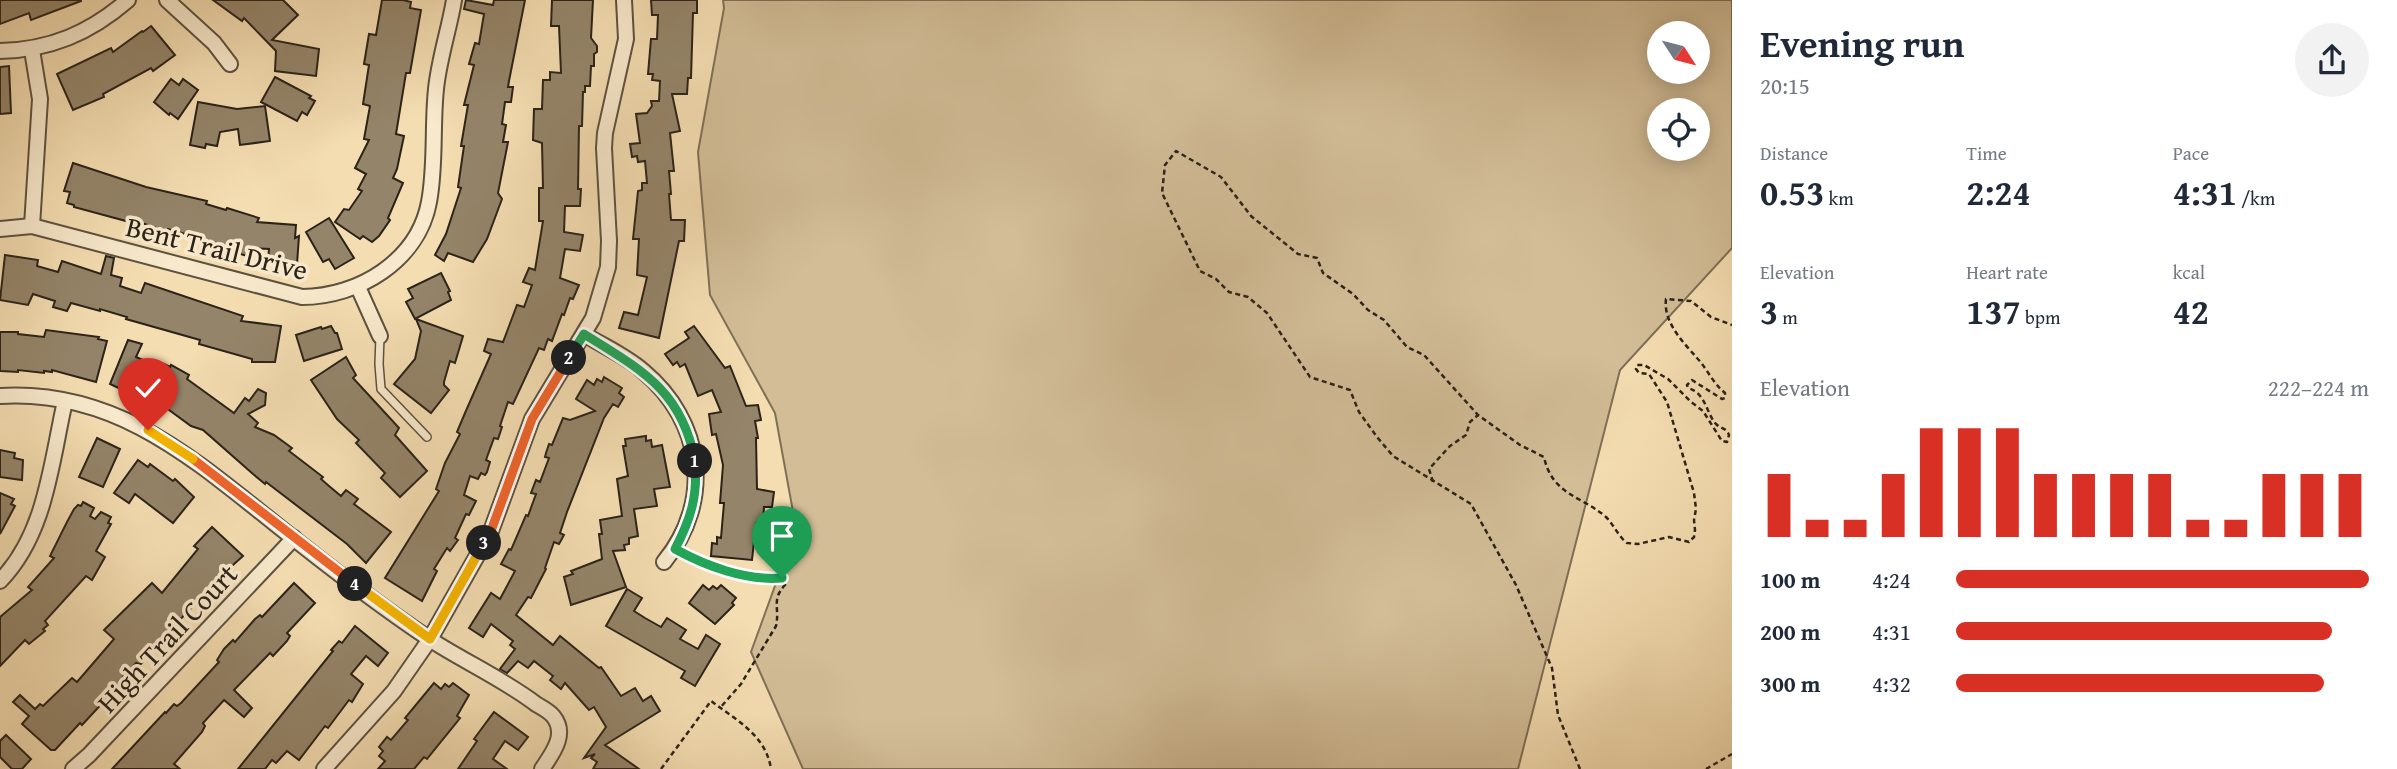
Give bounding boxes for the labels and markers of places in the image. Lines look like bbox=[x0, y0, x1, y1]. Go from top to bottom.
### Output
pin: 2 bbox=[552, 340, 586, 376]
pin bbox=[118, 358, 178, 430]
pin: 1 bbox=[678, 444, 712, 478]
pin bbox=[752, 506, 812, 578]
pin: 3 bbox=[466, 526, 502, 560]
pin: 4 bbox=[338, 566, 372, 602]

